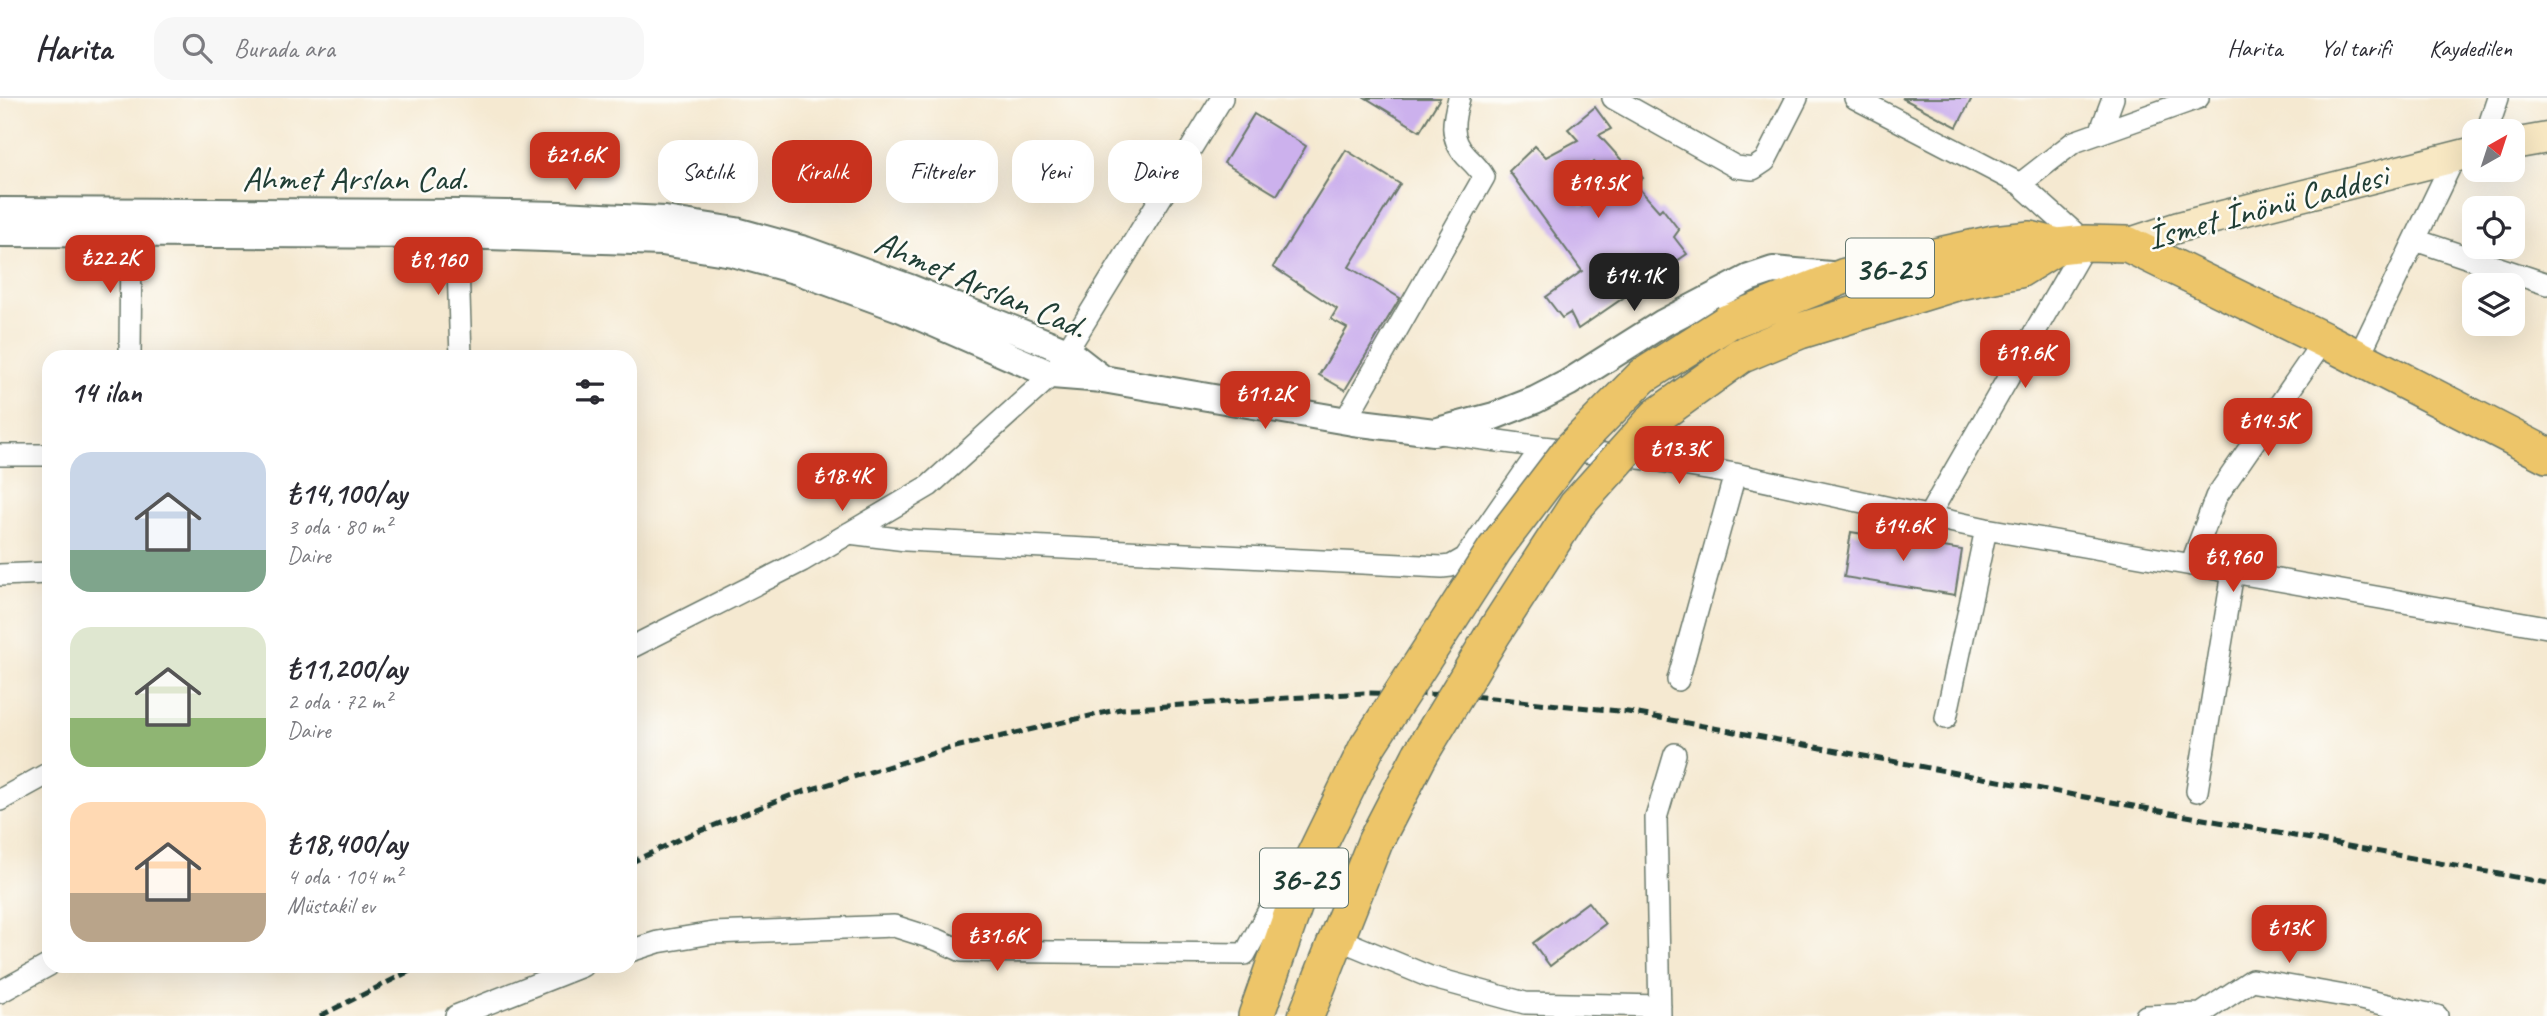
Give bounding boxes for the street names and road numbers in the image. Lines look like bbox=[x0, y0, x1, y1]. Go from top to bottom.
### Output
street label: İsmet İnönü Caddesi bbox=[2142, 152, 2397, 260]
street label: Ahmet Arslan Cad. bbox=[242, 156, 468, 201]
street label: Ahmet Arslan Cad. bbox=[868, 220, 1093, 349]
road number: 36-25 bbox=[1846, 238, 1934, 298]
road number: 36-25 bbox=[1260, 848, 1348, 908]

